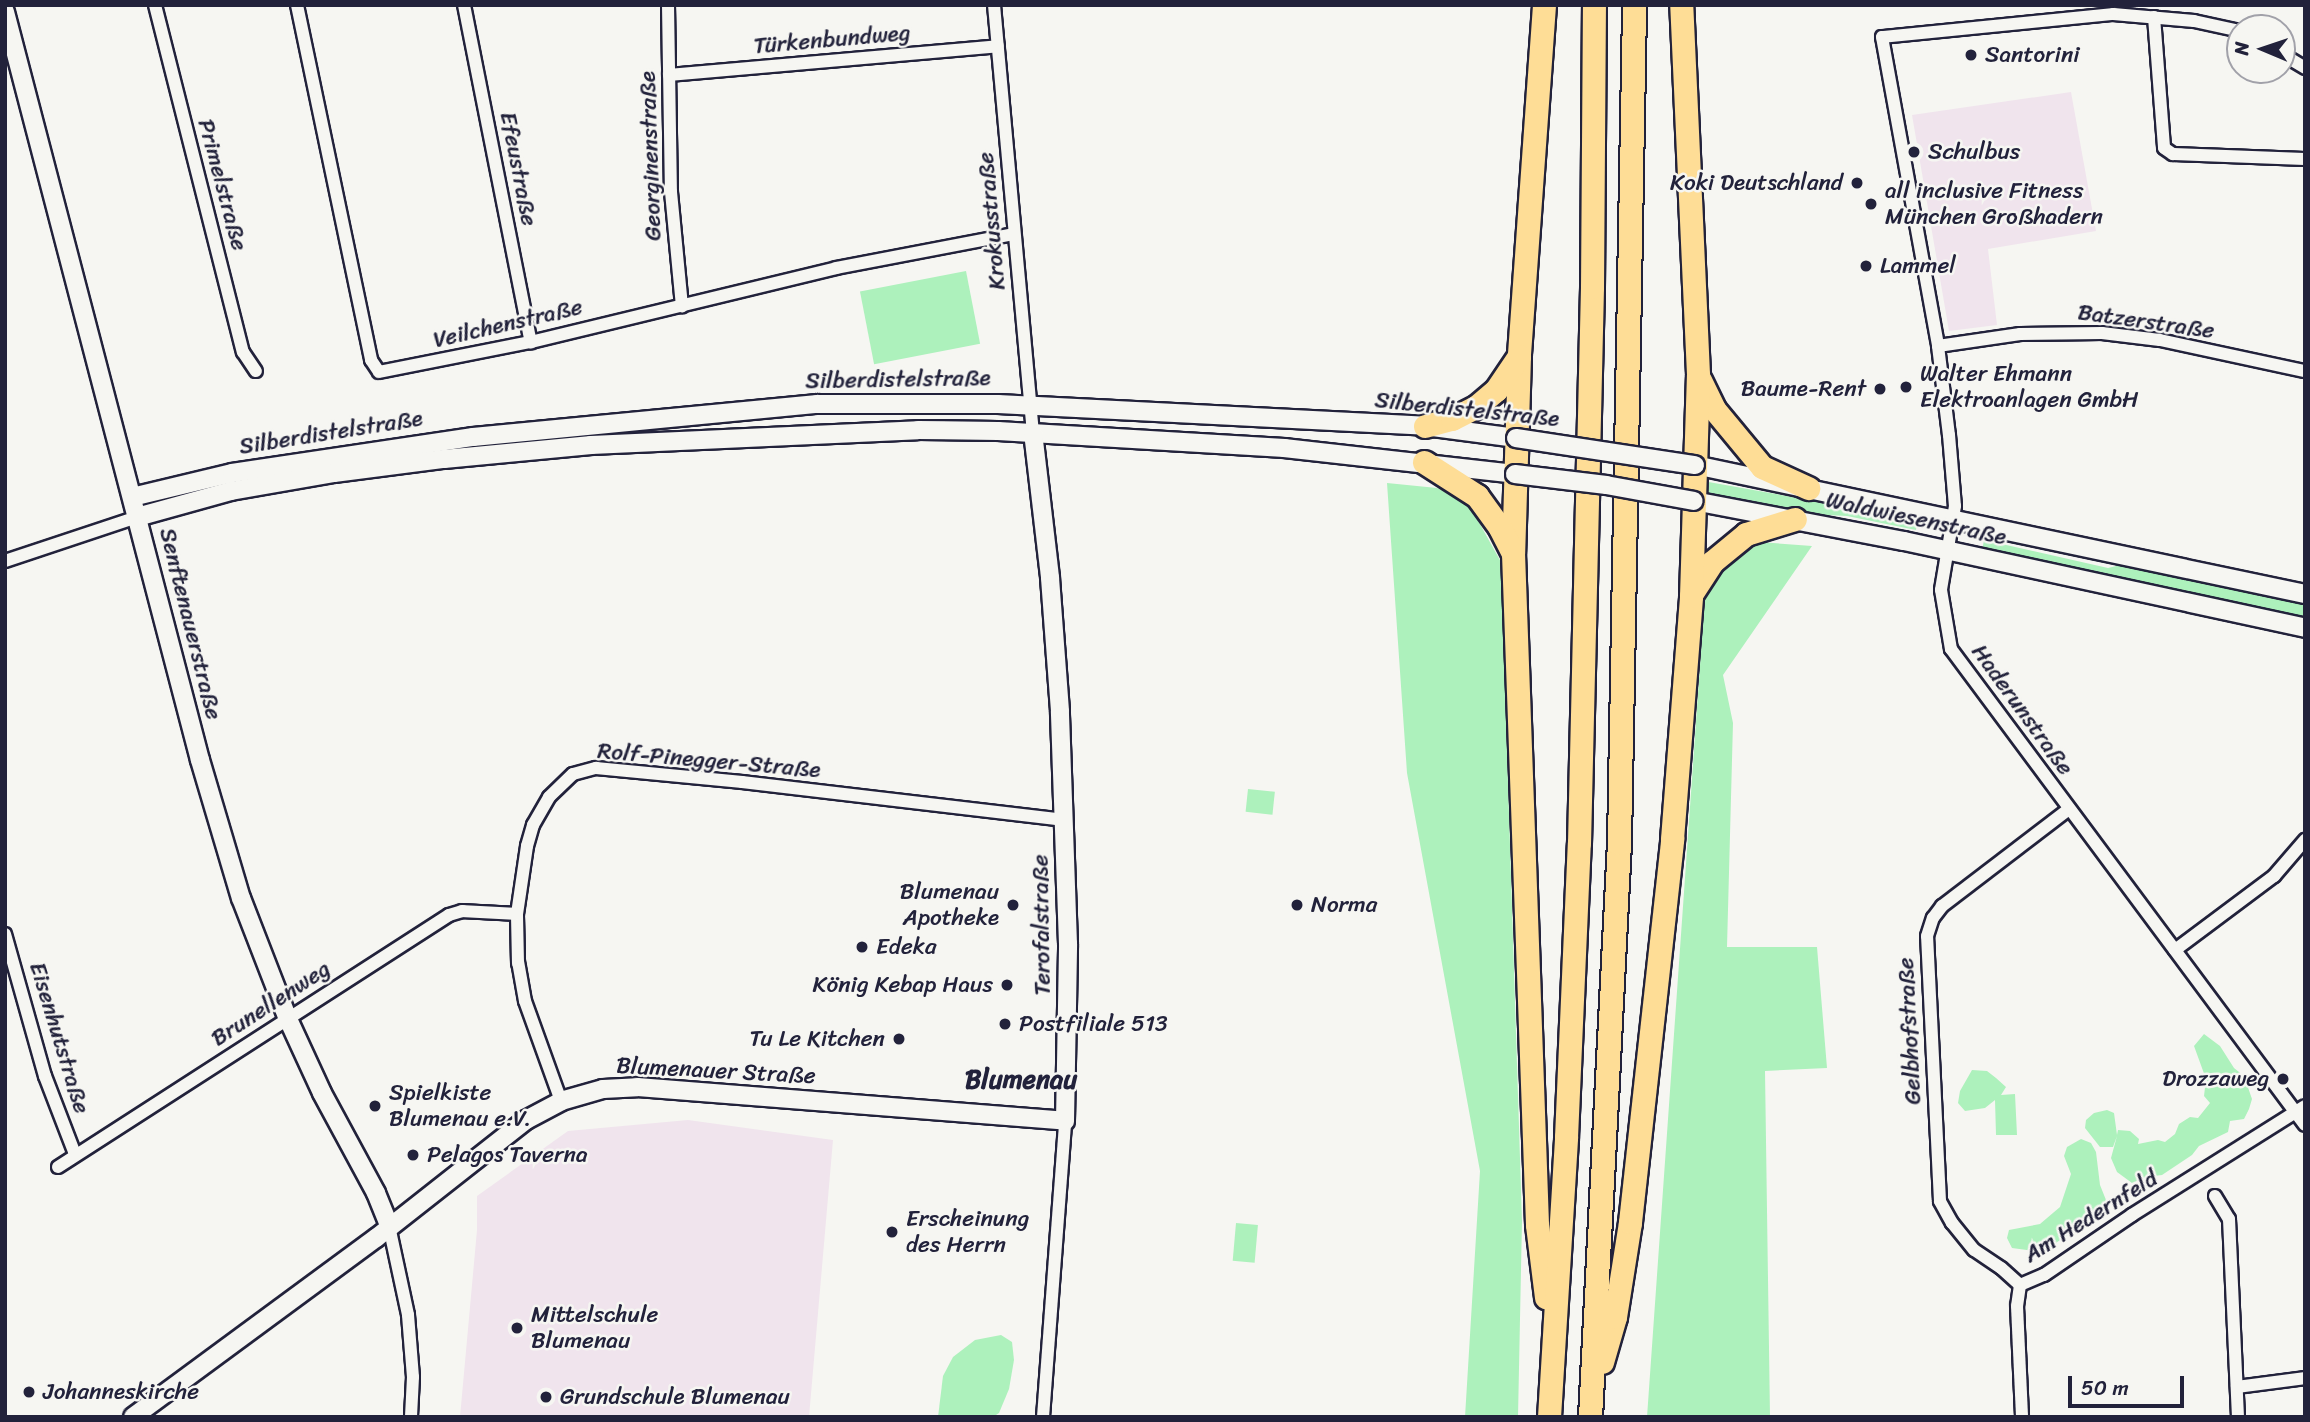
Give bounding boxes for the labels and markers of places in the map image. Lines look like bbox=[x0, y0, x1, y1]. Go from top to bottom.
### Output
place label: Santorini bbox=[1985, 41, 2080, 69]
marker: Santorini bbox=[1963, 47, 1979, 63]
place label: Schulbus bbox=[1928, 138, 2020, 166]
marker: Schulbus bbox=[1906, 144, 1922, 160]
place label: Koki Deutschland bbox=[1668, 169, 1843, 197]
marker: Koki Deutschland bbox=[1849, 175, 1865, 191]
place label: all inclusive Fitness München Großhadern bbox=[1885, 177, 2102, 231]
marker: all inclusive Fitness München Großhadern bbox=[1863, 196, 1879, 212]
place label: Lammel bbox=[1880, 252, 1956, 280]
marker: Lammel bbox=[1858, 258, 1874, 274]
place label: Walter Ehmann Elektroanlagen GmbH bbox=[1920, 360, 2138, 414]
place label: Baume-Rent bbox=[1741, 375, 1866, 403]
marker: Walter Ehmann Elektroanlagen GmbH bbox=[1898, 379, 1914, 395]
marker: Baume-Rent bbox=[1872, 381, 1888, 397]
place label: Blumenau Apotheke bbox=[900, 878, 999, 932]
place label: Norma bbox=[1311, 891, 1377, 919]
marker: Blumenau Apotheke bbox=[1005, 897, 1021, 913]
marker: Norma bbox=[1289, 897, 1305, 913]
place label: Edeka bbox=[876, 933, 936, 961]
marker: Edeka bbox=[854, 939, 870, 955]
place label: König Kebap Haus bbox=[812, 971, 993, 999]
marker: König Kebap Haus bbox=[999, 977, 1015, 993]
place label: Postfiliale 513 bbox=[1019, 1010, 1168, 1038]
marker: Postfiliale 513 bbox=[997, 1016, 1013, 1032]
place label: Tu Le Kitchen bbox=[749, 1025, 885, 1053]
marker: Tu Le Kitchen bbox=[891, 1031, 907, 1047]
place label: Drozzaweg bbox=[2162, 1065, 2269, 1093]
marker: Drozzaweg bbox=[2275, 1071, 2291, 1087]
place label: Spielkiste Blumenau e.V. bbox=[389, 1079, 531, 1133]
marker: Spielkiste Blumenau e.V. bbox=[367, 1098, 383, 1114]
place label: Pelagos Taverna bbox=[427, 1141, 588, 1169]
marker: Pelagos Taverna bbox=[405, 1147, 421, 1163]
place label: Erscheinung des Herrn bbox=[906, 1205, 1029, 1259]
marker: Erscheinung des Herrn bbox=[884, 1224, 900, 1240]
place label: Mittelschule Blumenau bbox=[531, 1301, 658, 1355]
marker: Mittelschule Blumenau bbox=[509, 1320, 525, 1336]
place label: Johanneskirche bbox=[43, 1378, 199, 1406]
place label: Grundschule Blumenau bbox=[560, 1383, 790, 1411]
marker: Johanneskirche bbox=[21, 1384, 37, 1400]
marker: Grundschule Blumenau bbox=[538, 1389, 554, 1405]

